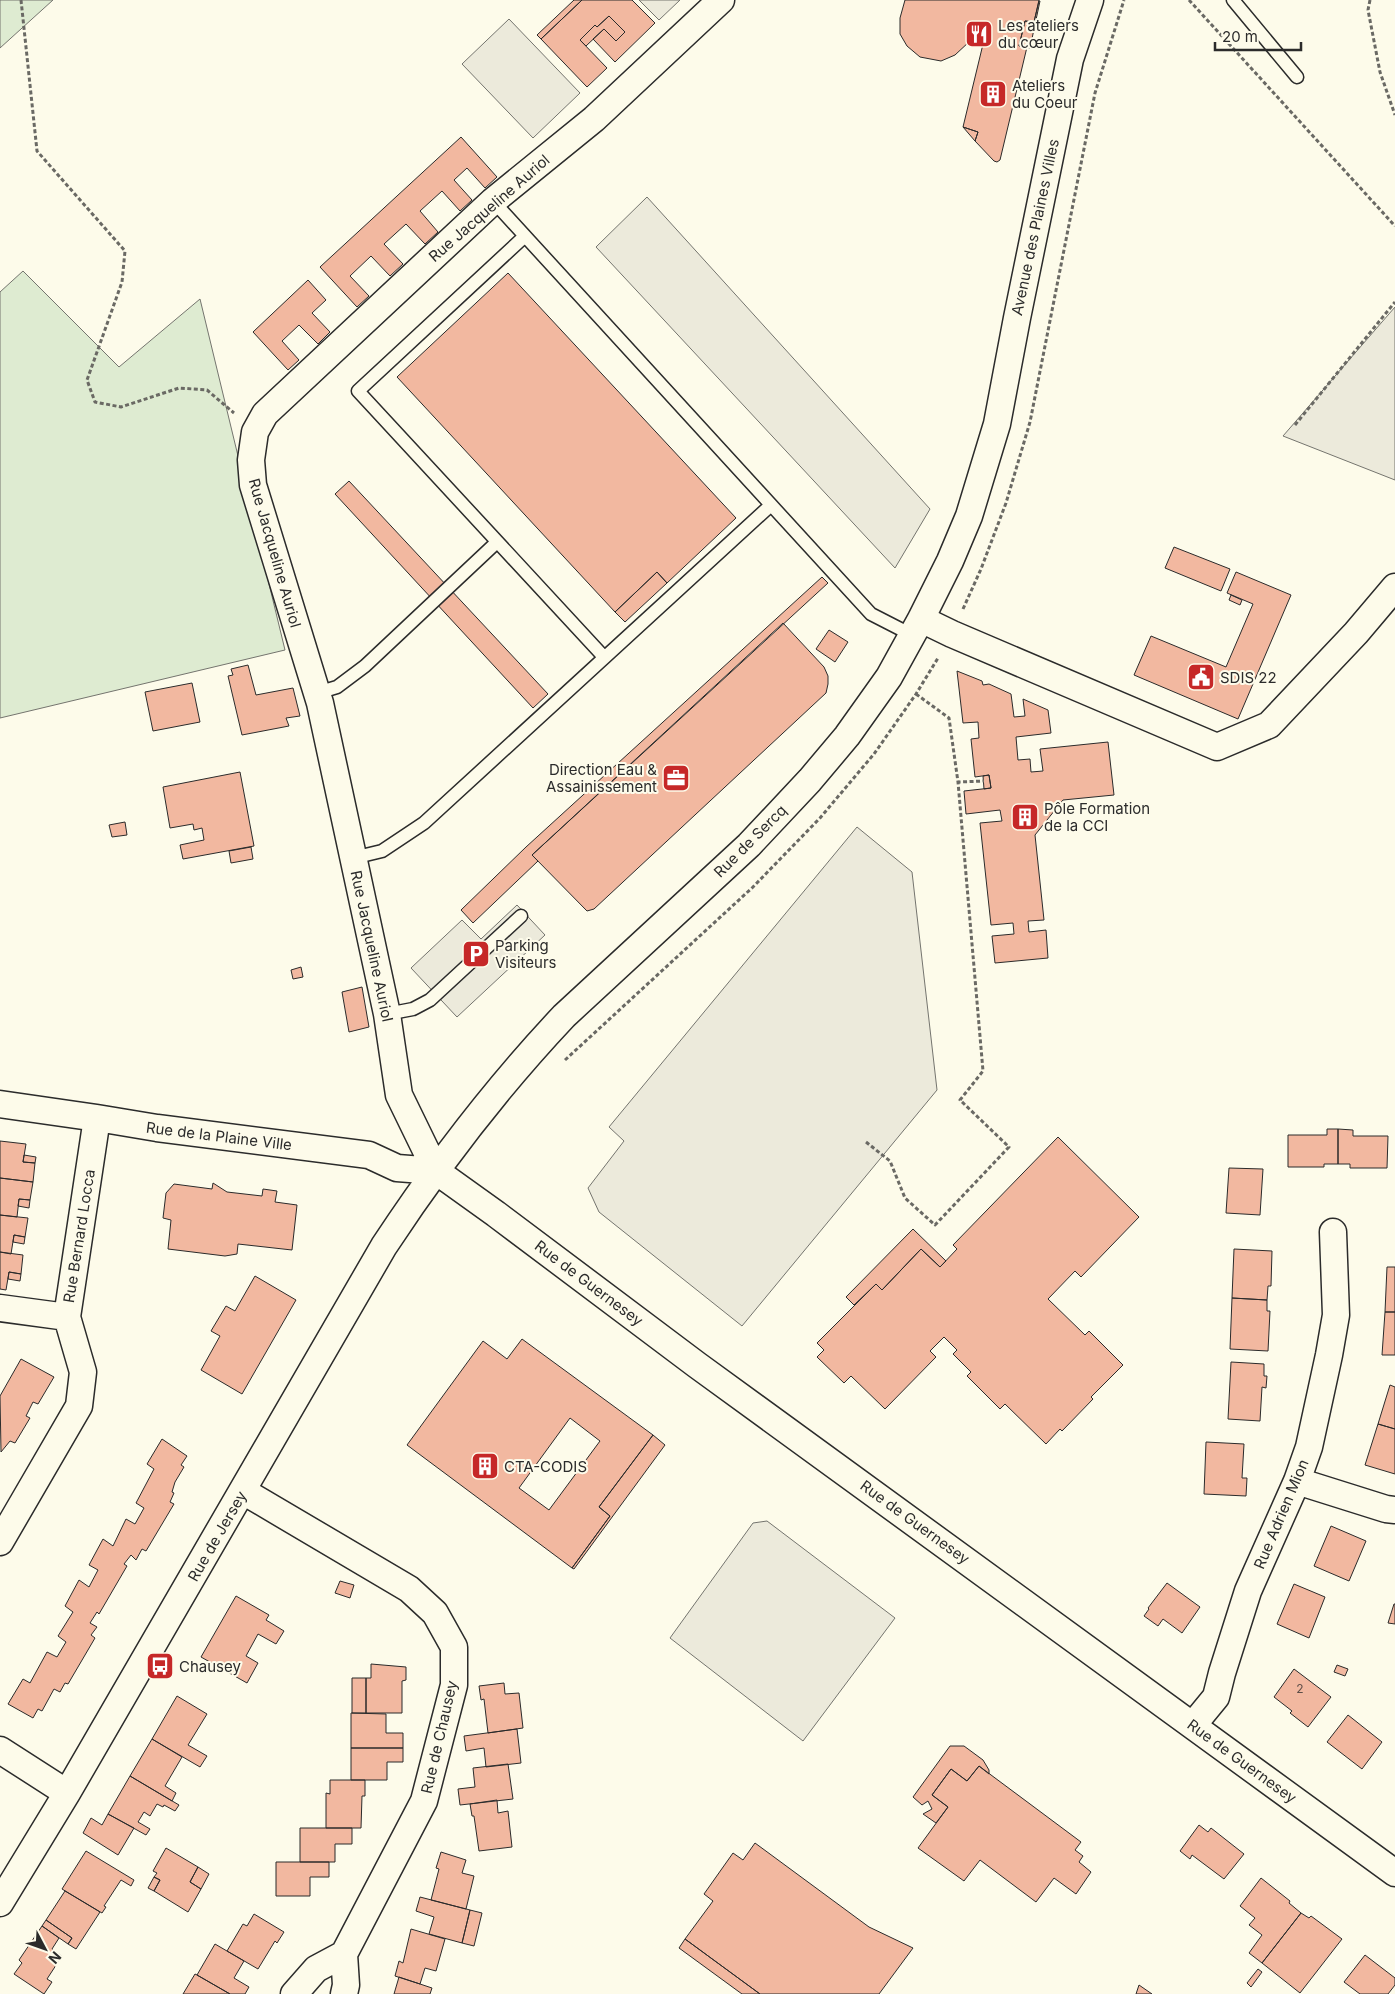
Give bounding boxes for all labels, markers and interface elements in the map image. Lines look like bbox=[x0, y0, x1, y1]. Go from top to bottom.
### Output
place label: Les ateliers du cœur bbox=[998, 16, 1079, 52]
restaurant icon: Les ateliers du cœur bbox=[964, 19, 994, 49]
scale bar bbox=[1215, 20, 1301, 52]
text: 20 m bbox=[1222, 27, 1258, 46]
place label: Ateliers du Coeur bbox=[1012, 76, 1078, 112]
building icon: Ateliers du Coeur bbox=[978, 79, 1008, 109]
street label: Avenue des Plaines Villes bbox=[1007, 137, 1063, 317]
street label: Rue Jacqueline Auriol bbox=[425, 150, 553, 266]
street label: Rue Jacqueline Auriol bbox=[245, 476, 305, 630]
public building icon: SDIS 22 bbox=[1186, 662, 1216, 692]
place label: SDIS 22 bbox=[1220, 668, 1277, 687]
place label: Direction Eau & Assainissement bbox=[546, 760, 657, 796]
office icon: Direction Eau & Assainissement bbox=[661, 763, 691, 793]
place label: Pôle Formation de la CCI bbox=[1044, 799, 1150, 835]
street label: Rue de Sercq bbox=[710, 801, 790, 881]
building icon: Pôle Formation de la CCI bbox=[1010, 802, 1040, 832]
street label: Rue Jacqueline Auriol bbox=[347, 869, 397, 1023]
place label: Parking Visiteurs bbox=[495, 936, 557, 972]
parking icon: Parking Visiteurs bbox=[461, 939, 491, 969]
street label: Rue de la Plaine Ville bbox=[145, 1118, 293, 1154]
street label: Rue Bernard Locca bbox=[59, 1168, 99, 1304]
street label: Rue de Guernesey bbox=[531, 1236, 647, 1330]
building icon: CTA-CODIS bbox=[470, 1451, 500, 1481]
street label: Rue Adrien Mion bbox=[1249, 1456, 1313, 1572]
place label: CTA-CODIS bbox=[504, 1457, 587, 1476]
street label: Rue de Guernesey bbox=[857, 1476, 974, 1568]
street label: Rue de Jersey bbox=[183, 1487, 251, 1585]
bus stop icon: Chausey bbox=[145, 1651, 175, 1681]
place label: Chausey bbox=[179, 1657, 241, 1676]
street label: Rue de Chausey bbox=[417, 1678, 461, 1795]
house number: 2 bbox=[1296, 1681, 1304, 1696]
street label: Rue de Guernesey bbox=[1184, 1715, 1301, 1807]
north arrow bbox=[20, 1924, 70, 1974]
text: N bbox=[45, 1948, 65, 1967]

